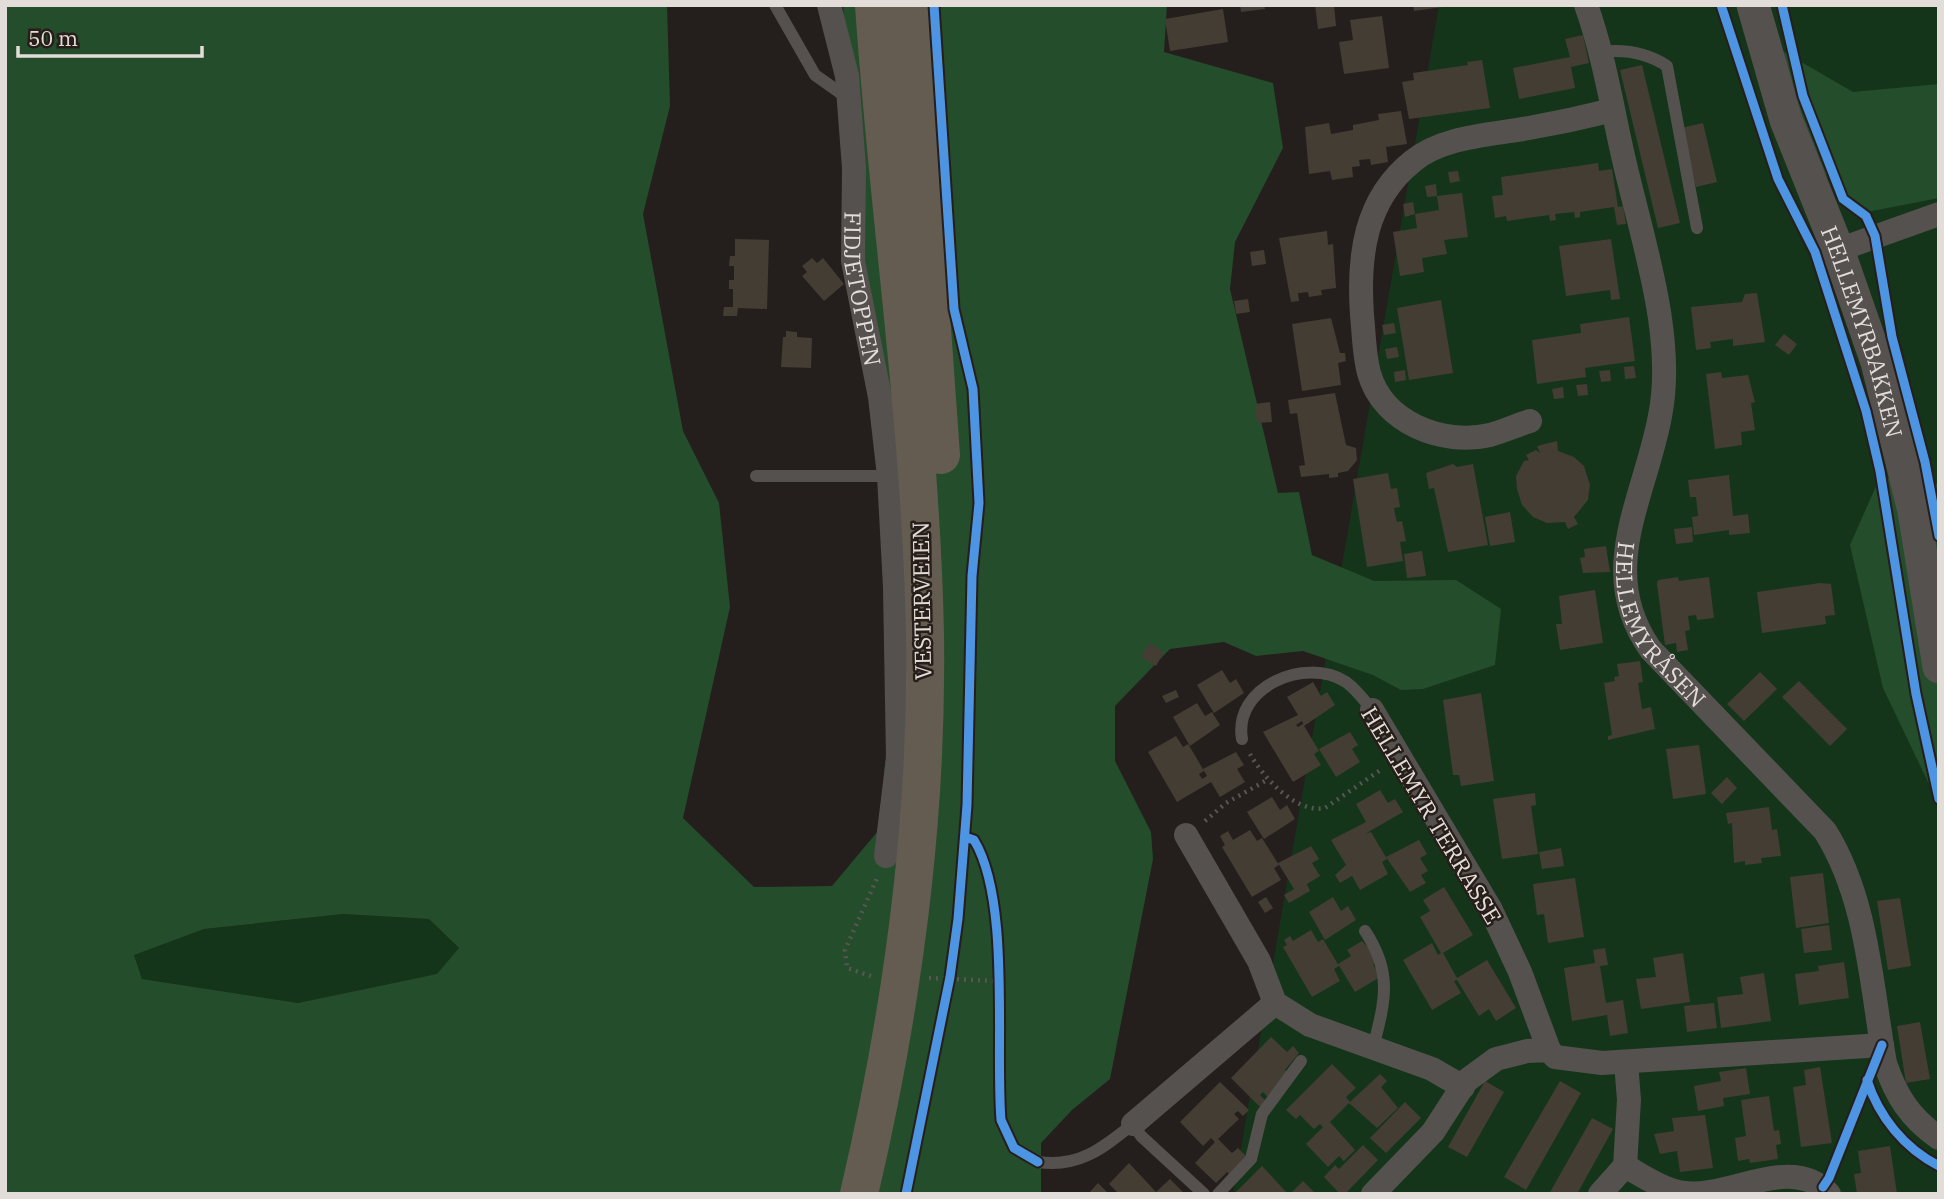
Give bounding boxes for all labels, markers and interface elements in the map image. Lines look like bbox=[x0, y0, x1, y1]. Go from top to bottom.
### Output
scale bar bbox=[18, 14, 201, 58]
text: 50 m bbox=[28, 24, 78, 52]
street label: FIDJETOPPEN bbox=[838, 211, 888, 368]
street label: HELLEMYRBAKKEN bbox=[1815, 221, 1910, 441]
street label: VESTERVEIEN bbox=[905, 522, 937, 680]
street label: HELLEMYRÅSEN bbox=[1610, 540, 1713, 713]
street label: HELLEMYR TERRASSE bbox=[1355, 701, 1509, 929]

